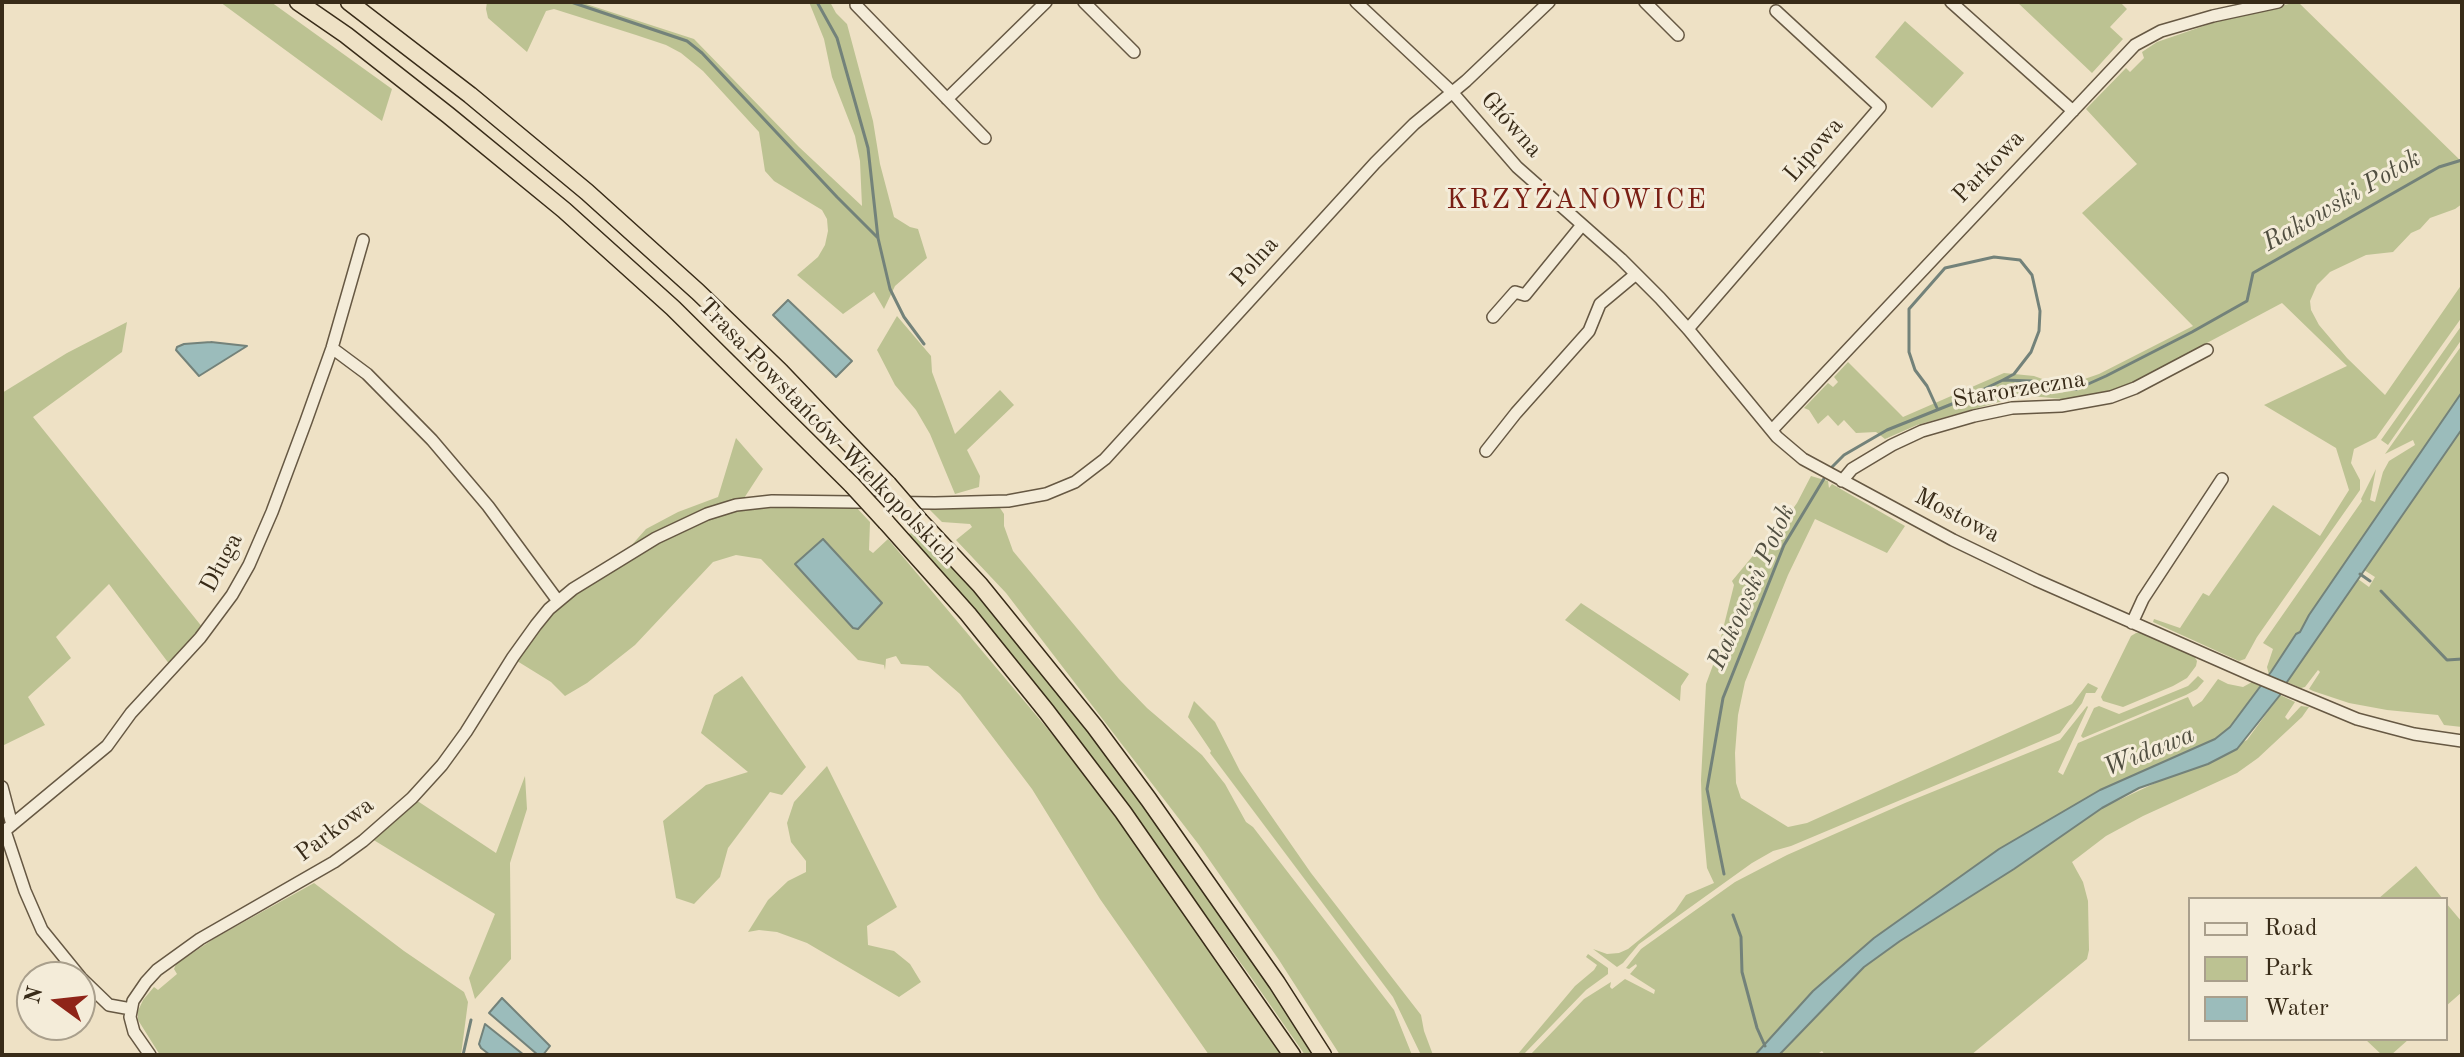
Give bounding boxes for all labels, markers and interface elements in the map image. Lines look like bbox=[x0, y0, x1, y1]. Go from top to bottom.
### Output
street label: Główna bbox=[1474, 86, 1548, 164]
street label: Lipowa bbox=[1778, 112, 1850, 188]
street label: Parkowa bbox=[1947, 124, 2031, 210]
water label: Rakowski Potok bbox=[2257, 143, 2427, 259]
district label: KRZYŻANOWICE bbox=[1446, 184, 1708, 218]
street label: Polna bbox=[1225, 231, 1285, 293]
street label: Trasa Powstańców Wielkopolskich bbox=[691, 292, 963, 572]
street label: Starorzeczna bbox=[1950, 365, 2088, 415]
street label: Mostowa bbox=[1909, 482, 2005, 550]
water label: Rakowski Potok bbox=[1702, 499, 1802, 675]
street label: Długa bbox=[195, 528, 249, 598]
water label: Widawa bbox=[2099, 720, 2199, 784]
street label: Parkowa bbox=[290, 791, 380, 869]
legend bbox=[2188, 897, 2448, 1041]
text: Road bbox=[2264, 917, 2317, 941]
text: Park bbox=[2264, 957, 2313, 981]
north arrow bbox=[16, 961, 96, 1041]
text: N bbox=[22, 984, 48, 1006]
text: Water bbox=[2264, 997, 2329, 1021]

